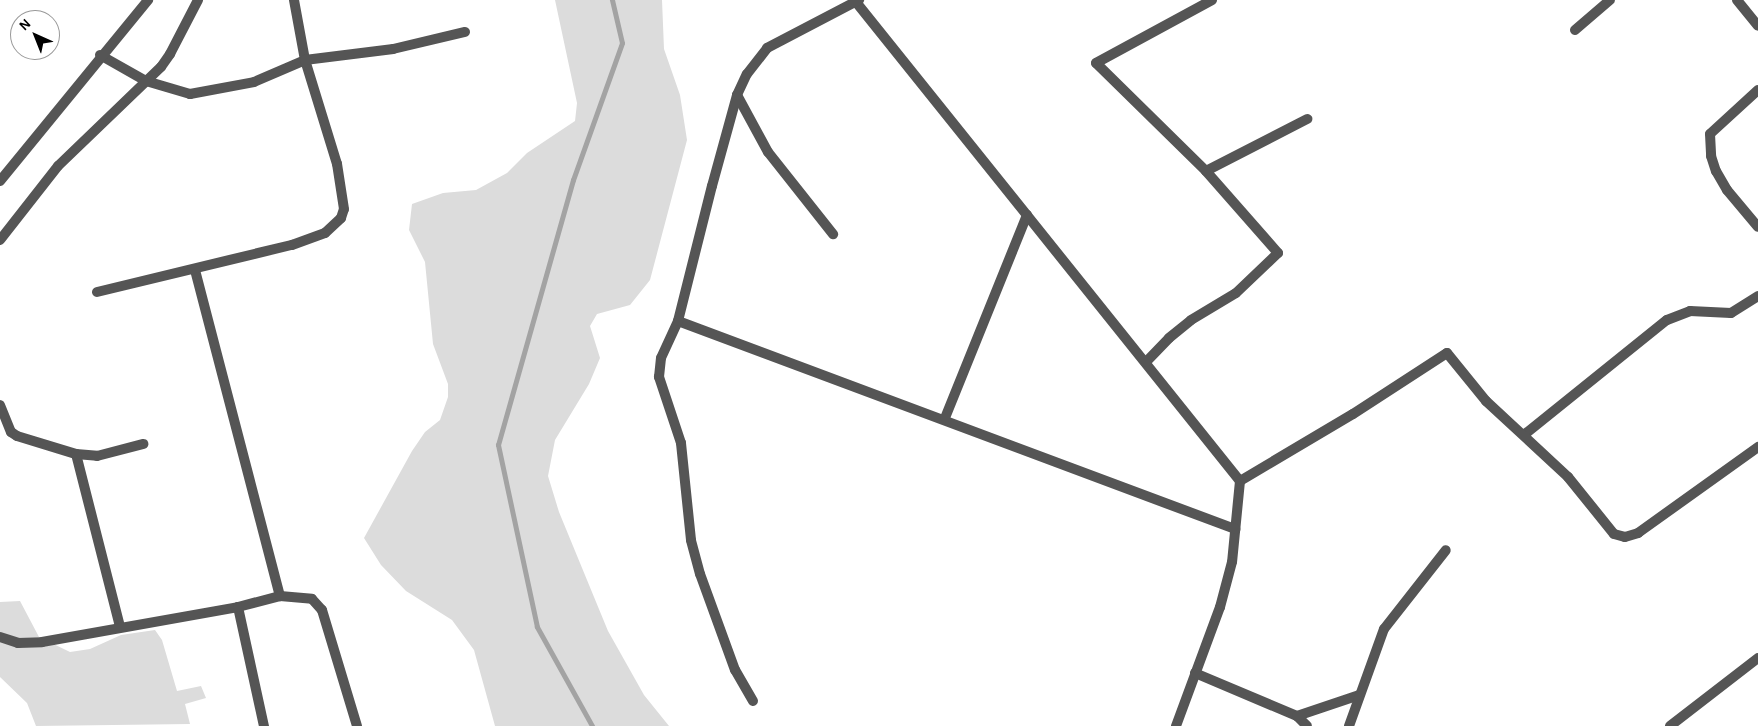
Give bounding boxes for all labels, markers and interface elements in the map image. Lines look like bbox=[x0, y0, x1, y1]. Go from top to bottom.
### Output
north arrow bbox=[10, 10, 60, 60]
text: N bbox=[17, 17, 34, 33]

